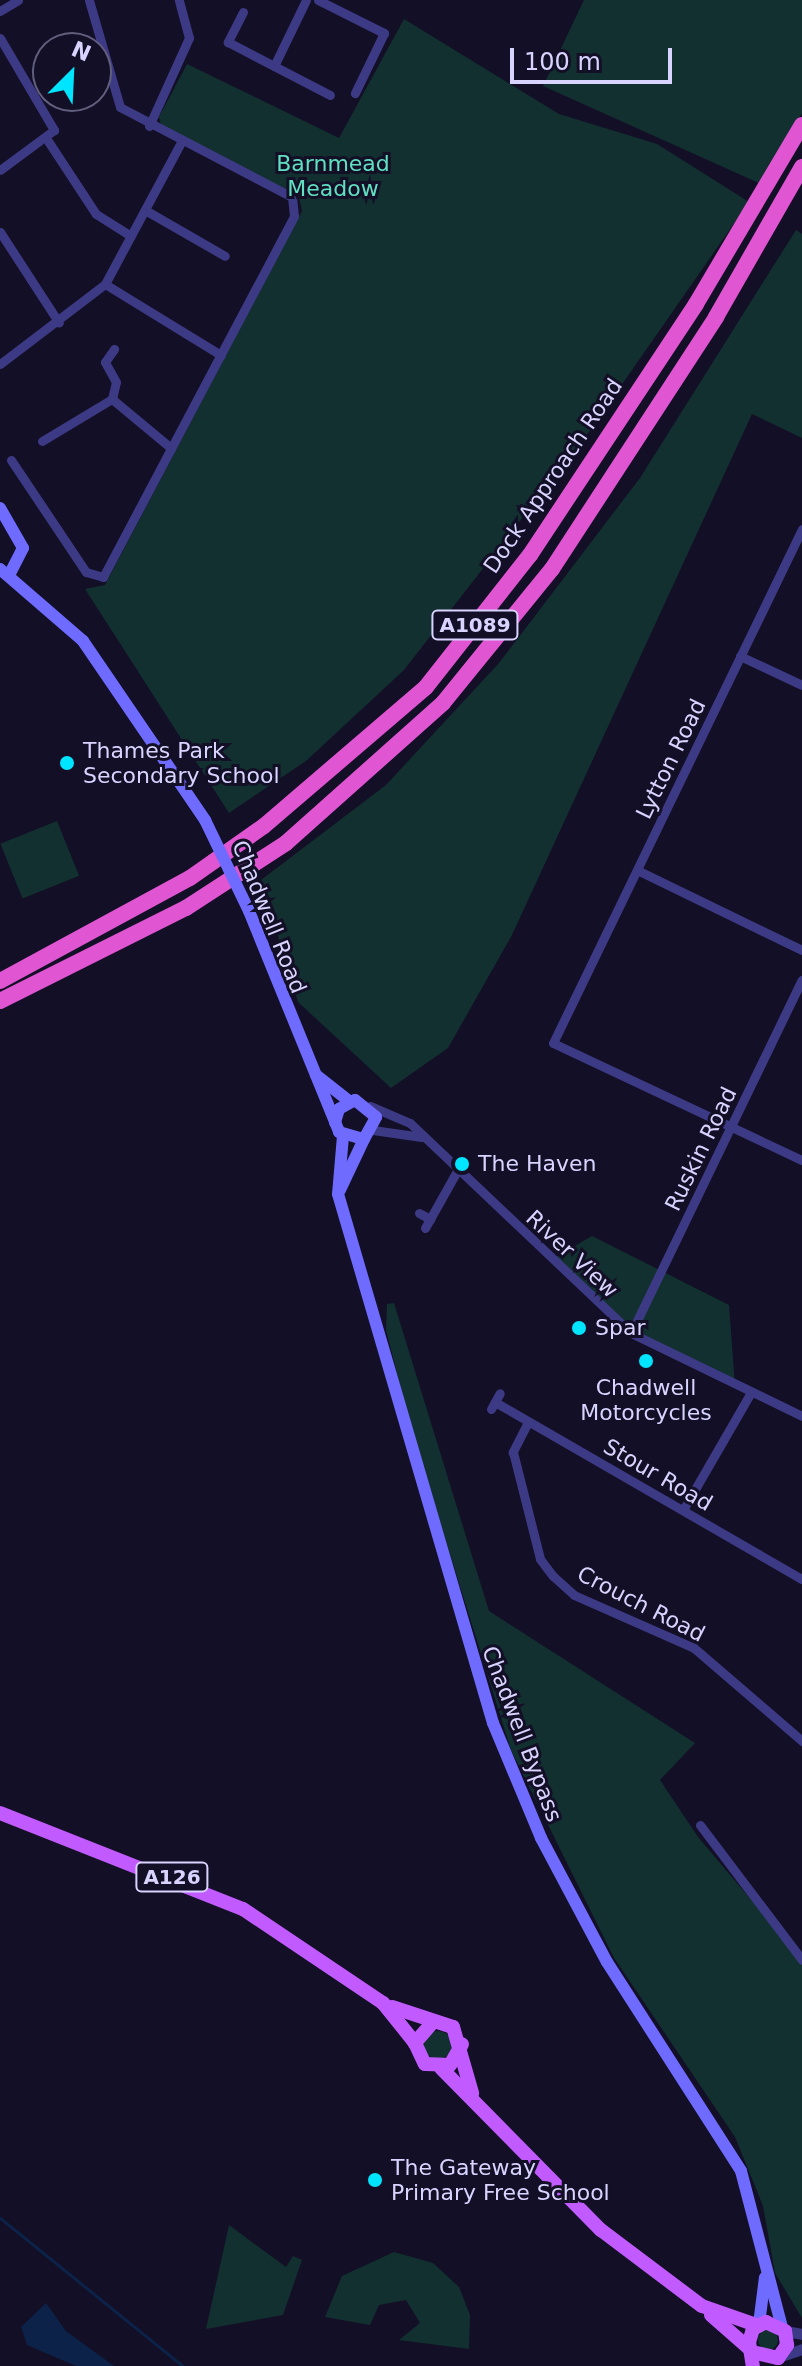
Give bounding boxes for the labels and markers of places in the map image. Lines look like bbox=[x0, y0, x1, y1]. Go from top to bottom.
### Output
place label: Thames Park Secondary School bbox=[83, 737, 280, 788]
marker: Thames Park Secondary School bbox=[58, 754, 76, 772]
place label: The Haven bbox=[478, 1151, 596, 1177]
marker: The Haven bbox=[453, 1155, 471, 1173]
place label: Spar bbox=[595, 1315, 645, 1341]
marker: Spar bbox=[570, 1319, 588, 1337]
marker: Chadwell Motorcycles bbox=[637, 1352, 655, 1370]
place label: Chadwell Motorcycles bbox=[580, 1374, 712, 1426]
place label: The Gateway Primary Free School bbox=[391, 2154, 610, 2206]
marker: The Gateway Primary Free School bbox=[366, 2171, 384, 2189]

